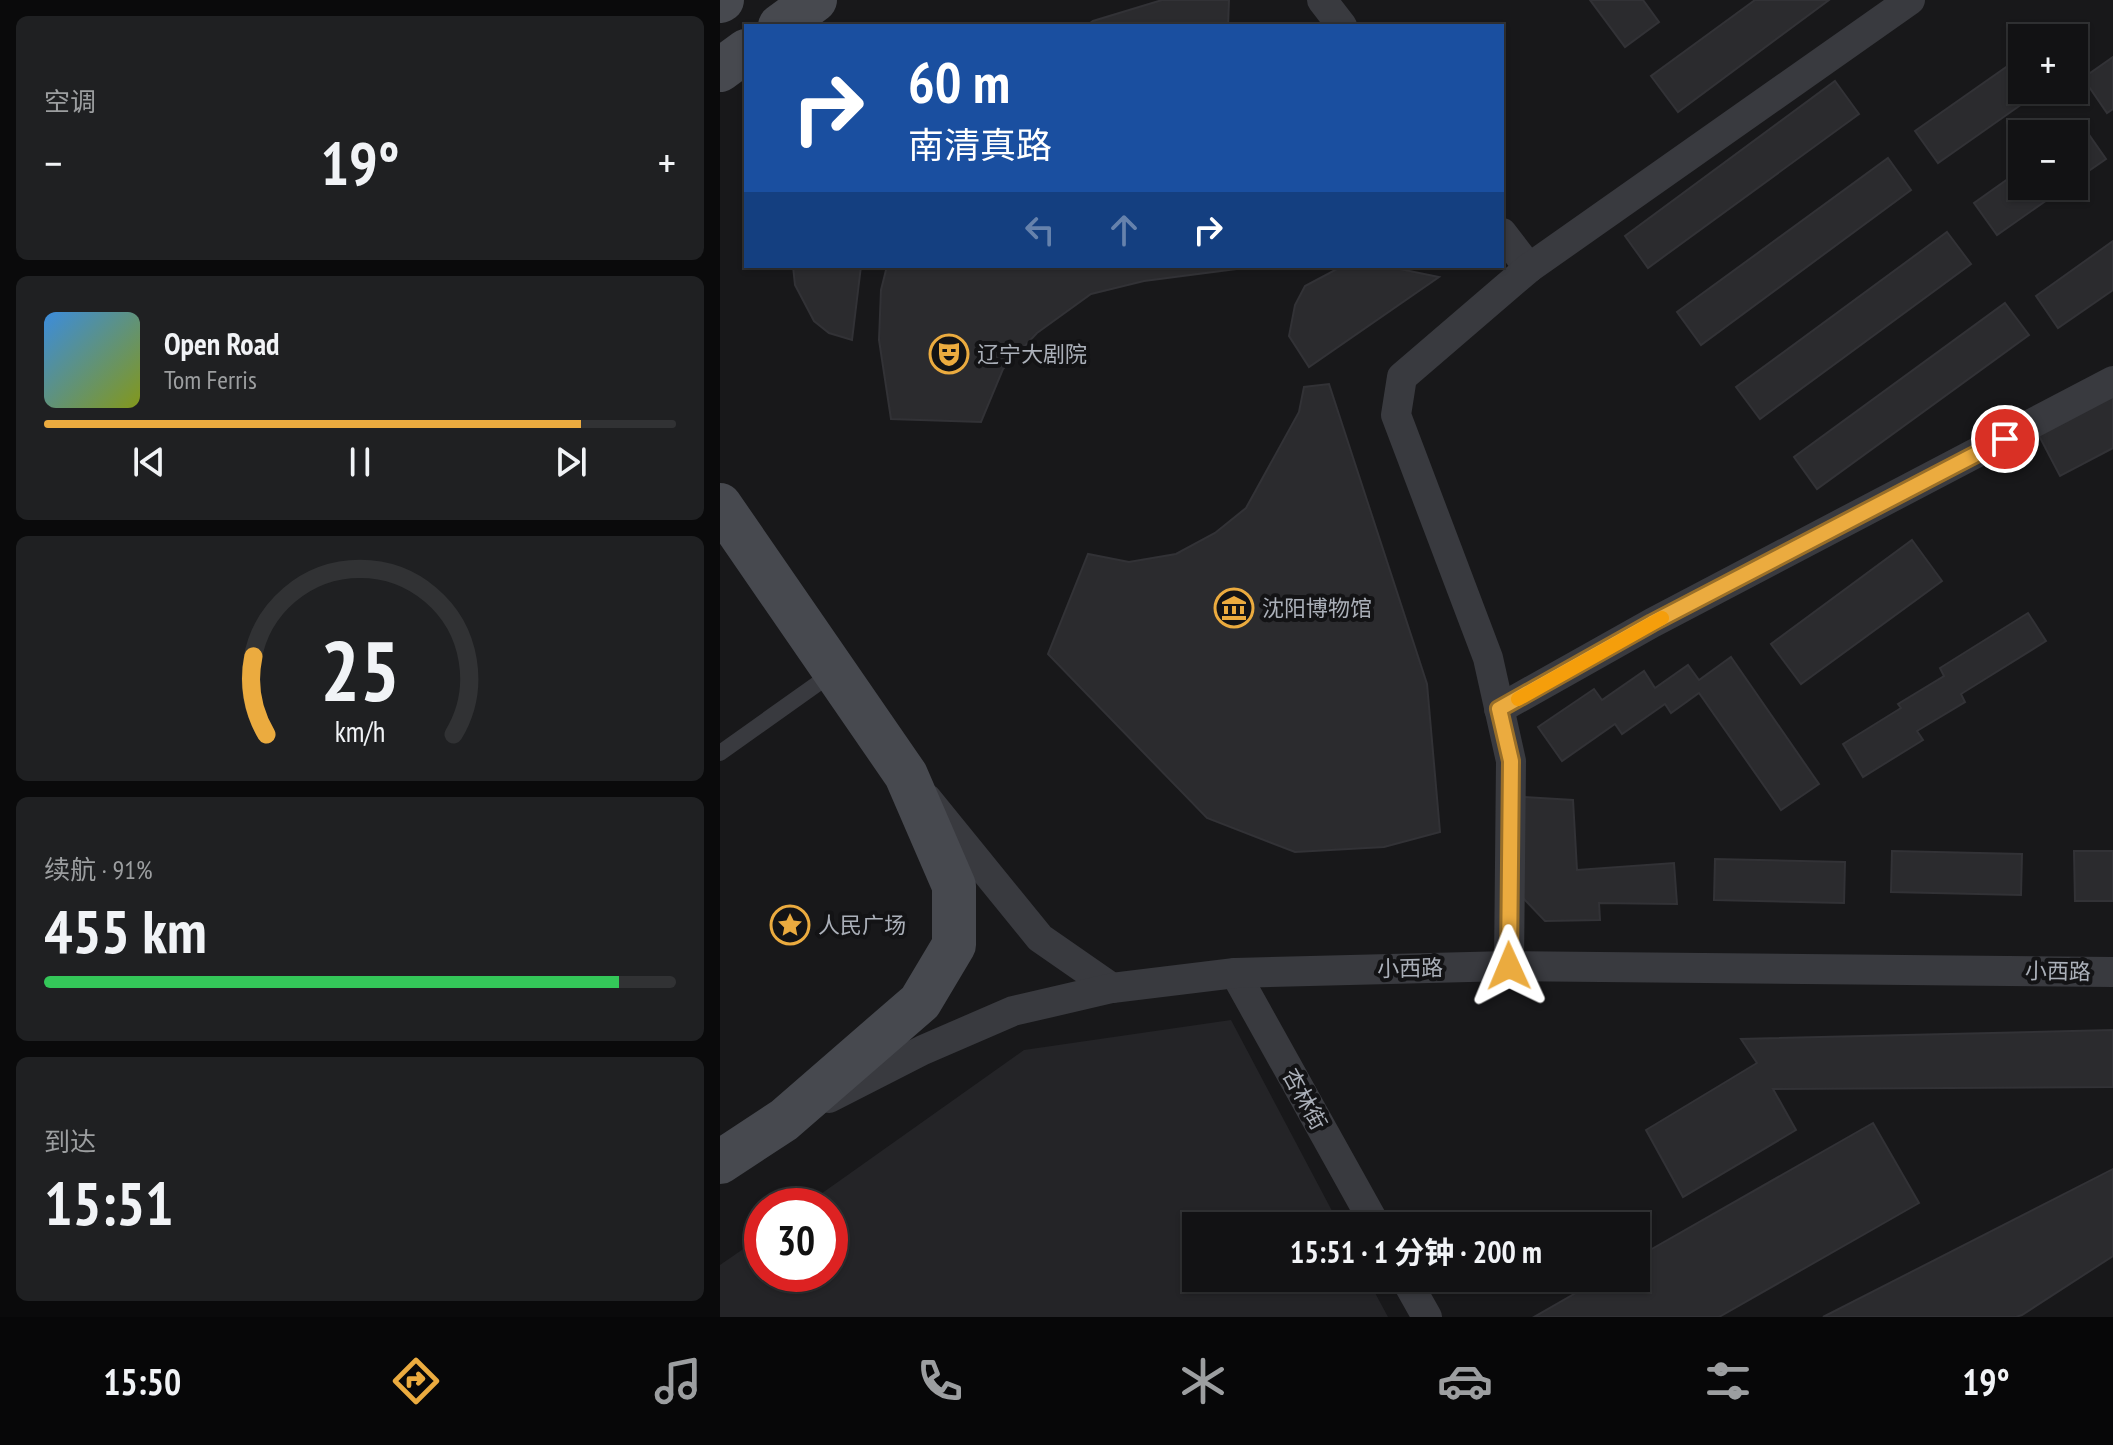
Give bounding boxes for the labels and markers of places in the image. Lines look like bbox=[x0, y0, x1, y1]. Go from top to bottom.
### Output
theatre icon: 辽宁大剧院 bbox=[928, 333, 970, 375]
place label: 辽宁大剧院 bbox=[977, 340, 1087, 368]
pin bbox=[1971, 405, 2039, 473]
museum icon: 沈阳博物馆 bbox=[1213, 587, 1255, 629]
place label: 沈阳博物馆 bbox=[1262, 594, 1372, 622]
place icon: 人民广场 bbox=[769, 904, 811, 946]
place label: 人民广场 bbox=[818, 911, 906, 939]

